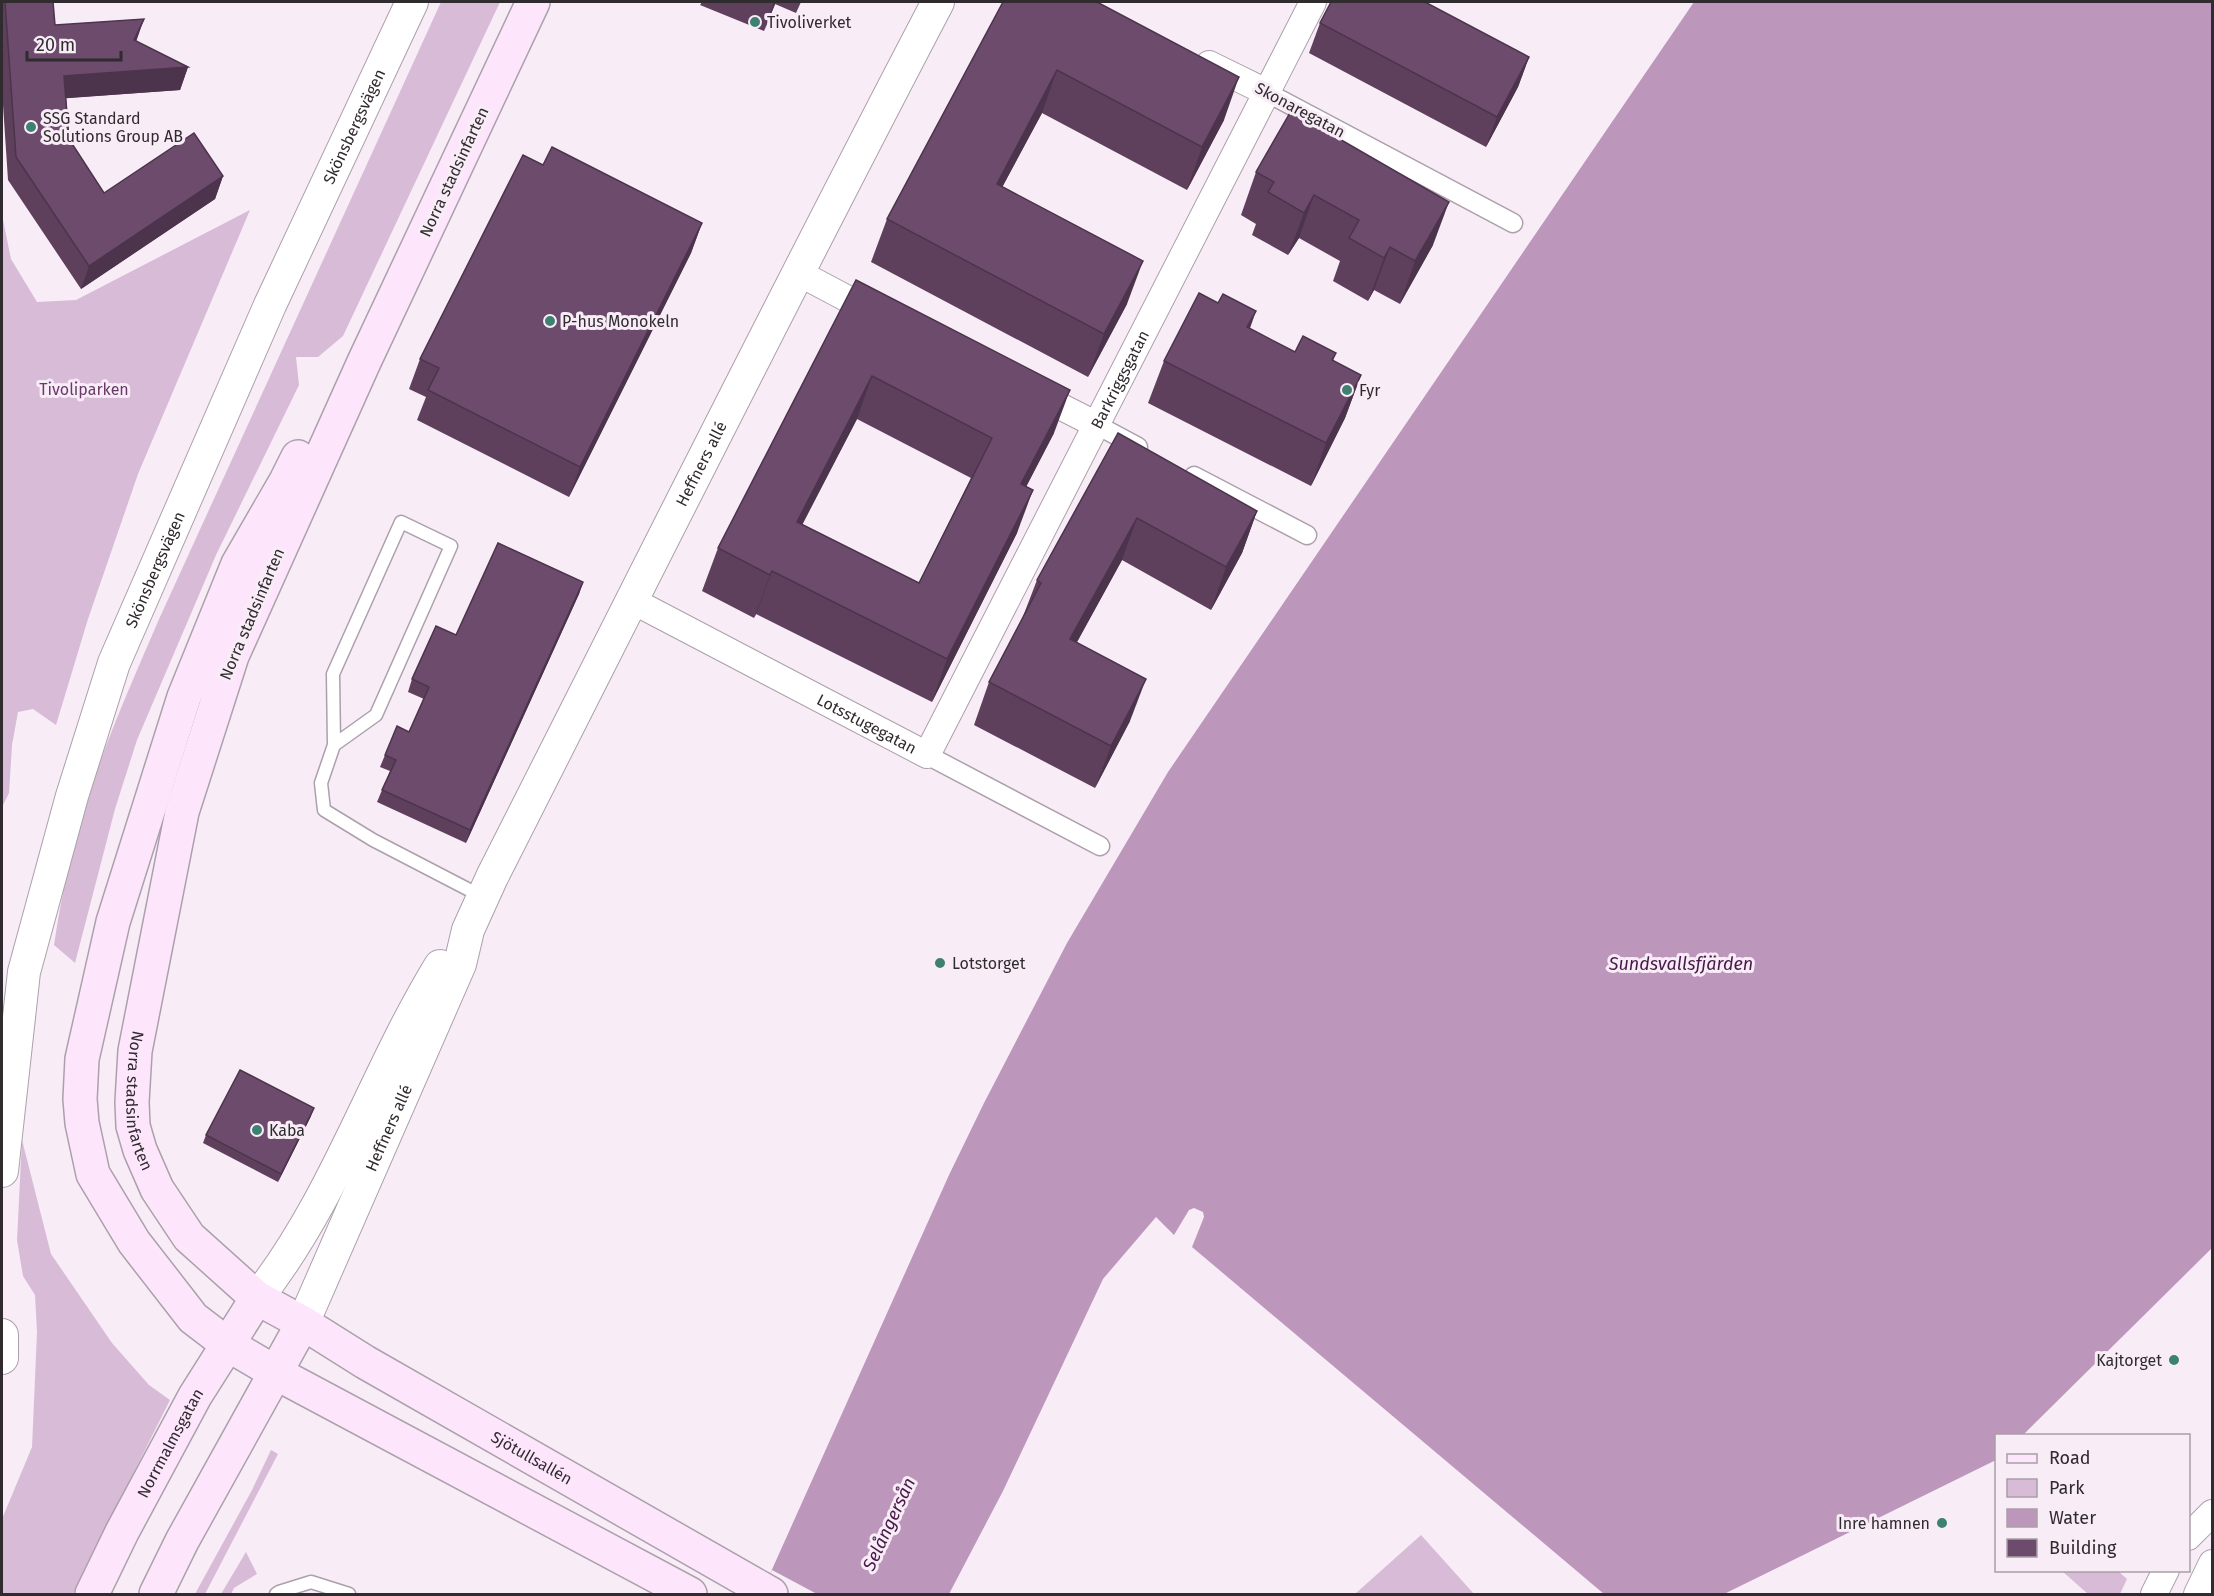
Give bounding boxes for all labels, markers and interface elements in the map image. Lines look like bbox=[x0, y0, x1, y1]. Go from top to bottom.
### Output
place label: Tivoliverket bbox=[767, 13, 852, 32]
marker: Tivoliverket bbox=[748, 15, 762, 29]
scale bar bbox=[27, 24, 122, 62]
text: 20 m bbox=[36, 34, 75, 56]
street label: Skönsbergsvägen bbox=[319, 66, 389, 187]
street label: Skonaregatan bbox=[1252, 78, 1348, 142]
street label: Norra stadsinfarten bbox=[416, 104, 492, 240]
place label: SSG Standard Solutions Group AB bbox=[43, 109, 183, 146]
marker: SSG Standard Solutions Group AB bbox=[24, 120, 38, 134]
place label: P-hus Monokeln bbox=[562, 312, 679, 331]
marker: P-hus Monokeln bbox=[543, 314, 557, 328]
street label: Barkriggsgatan bbox=[1086, 327, 1153, 432]
park label: Tivoliparken bbox=[39, 380, 129, 399]
place label: Fyr bbox=[1359, 381, 1381, 400]
marker: Fyr bbox=[1340, 383, 1354, 397]
street label: Heffners allé bbox=[671, 418, 730, 509]
street label: Skönsbergsvägen bbox=[121, 508, 188, 631]
street label: Norra stadsinfarten bbox=[216, 545, 288, 683]
street label: Lotsstugegatan bbox=[814, 690, 920, 757]
water label: Sundsvallsfjärden bbox=[1608, 953, 1753, 975]
place label: Lotstorget bbox=[952, 954, 1026, 973]
marker: Lotstorget bbox=[933, 956, 947, 970]
street label: Norra stadsinfarten bbox=[122, 1029, 157, 1173]
street label: Heffners allé bbox=[361, 1082, 416, 1174]
place label: Kaba bbox=[269, 1121, 305, 1140]
marker: Kaba bbox=[250, 1123, 264, 1137]
place label: Kajtorget bbox=[2096, 1351, 2162, 1370]
marker: Kajtorget bbox=[2167, 1353, 2181, 1367]
street label: Norrmalmsgatan bbox=[133, 1385, 207, 1501]
street label: Sjötullsallén bbox=[488, 1427, 576, 1488]
legend bbox=[1995, 1434, 2190, 1572]
text: Road bbox=[2049, 1447, 2091, 1469]
water label: Selångersån bbox=[857, 1474, 920, 1575]
text: Park bbox=[2049, 1477, 2085, 1499]
text: Water bbox=[2049, 1507, 2096, 1529]
place label: Inre hamnen bbox=[1838, 1514, 1930, 1533]
marker: Inre hamnen bbox=[1935, 1516, 1949, 1530]
text: Building bbox=[2049, 1537, 2117, 1559]

